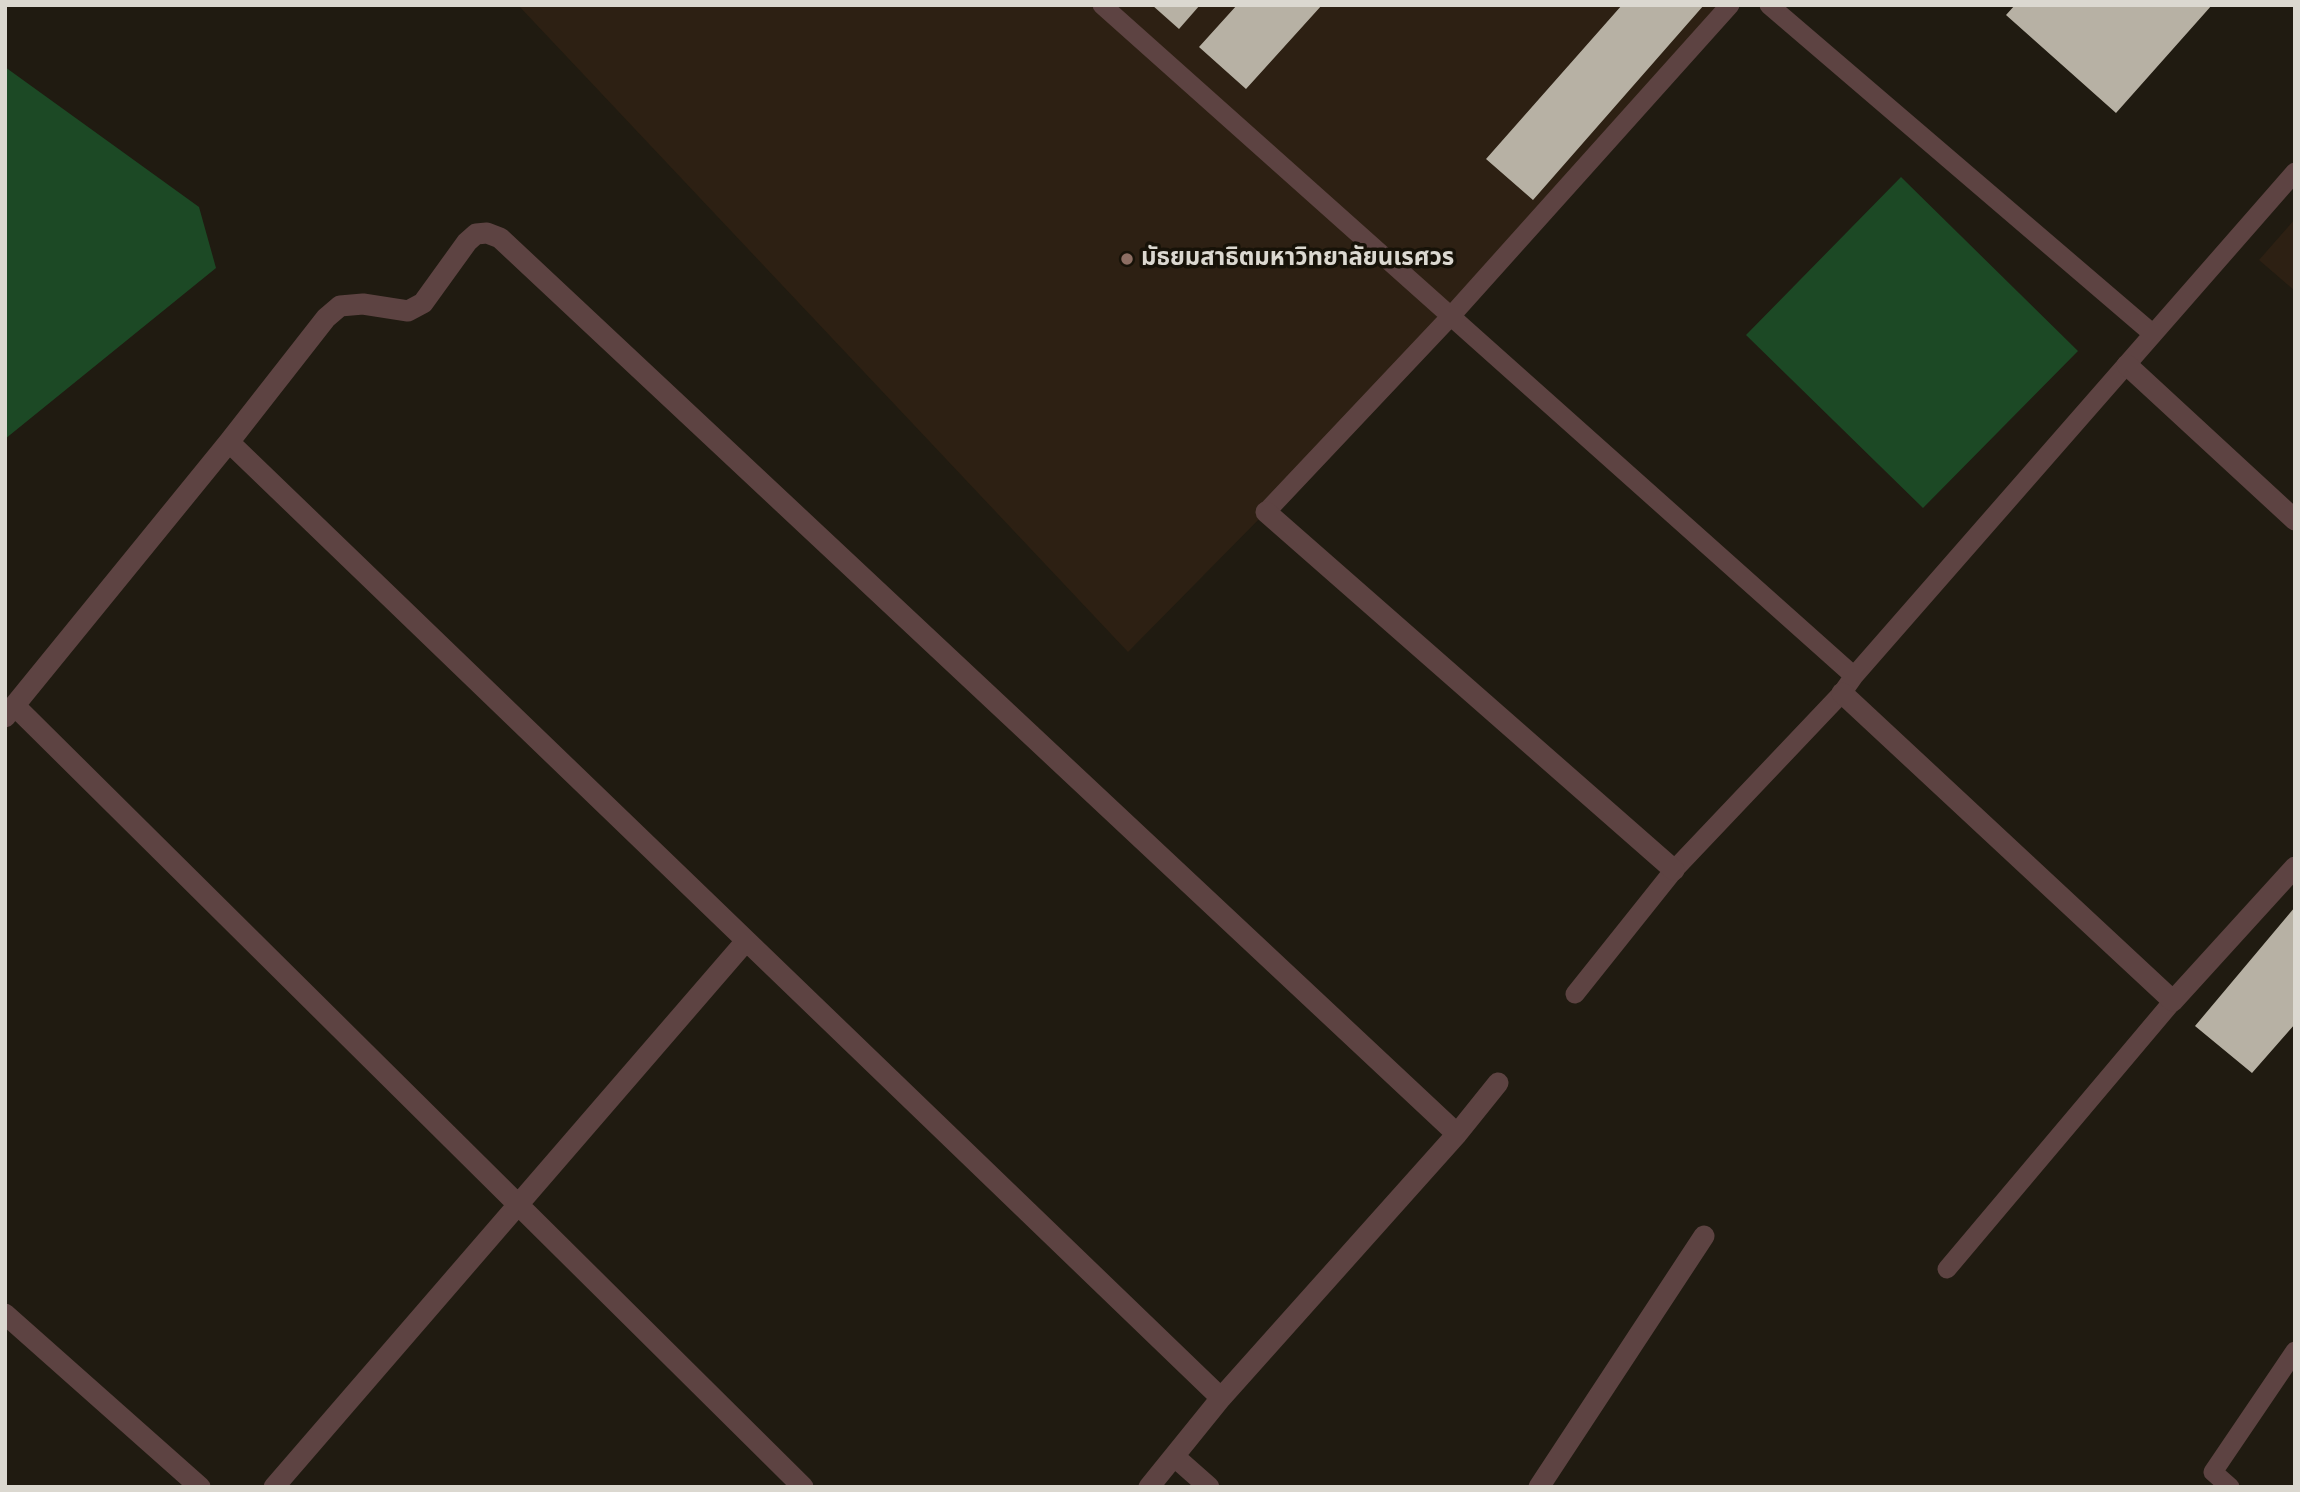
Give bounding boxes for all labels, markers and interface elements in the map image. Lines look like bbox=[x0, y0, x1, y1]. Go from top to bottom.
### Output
place label: มัธยมสาธิตมหาวิทยาลัยนเรศวร bbox=[1141, 245, 1454, 273]
marker: มัธยมสาธิตมหาวิทยาลัยนเรศวร bbox=[1119, 251, 1135, 267]

